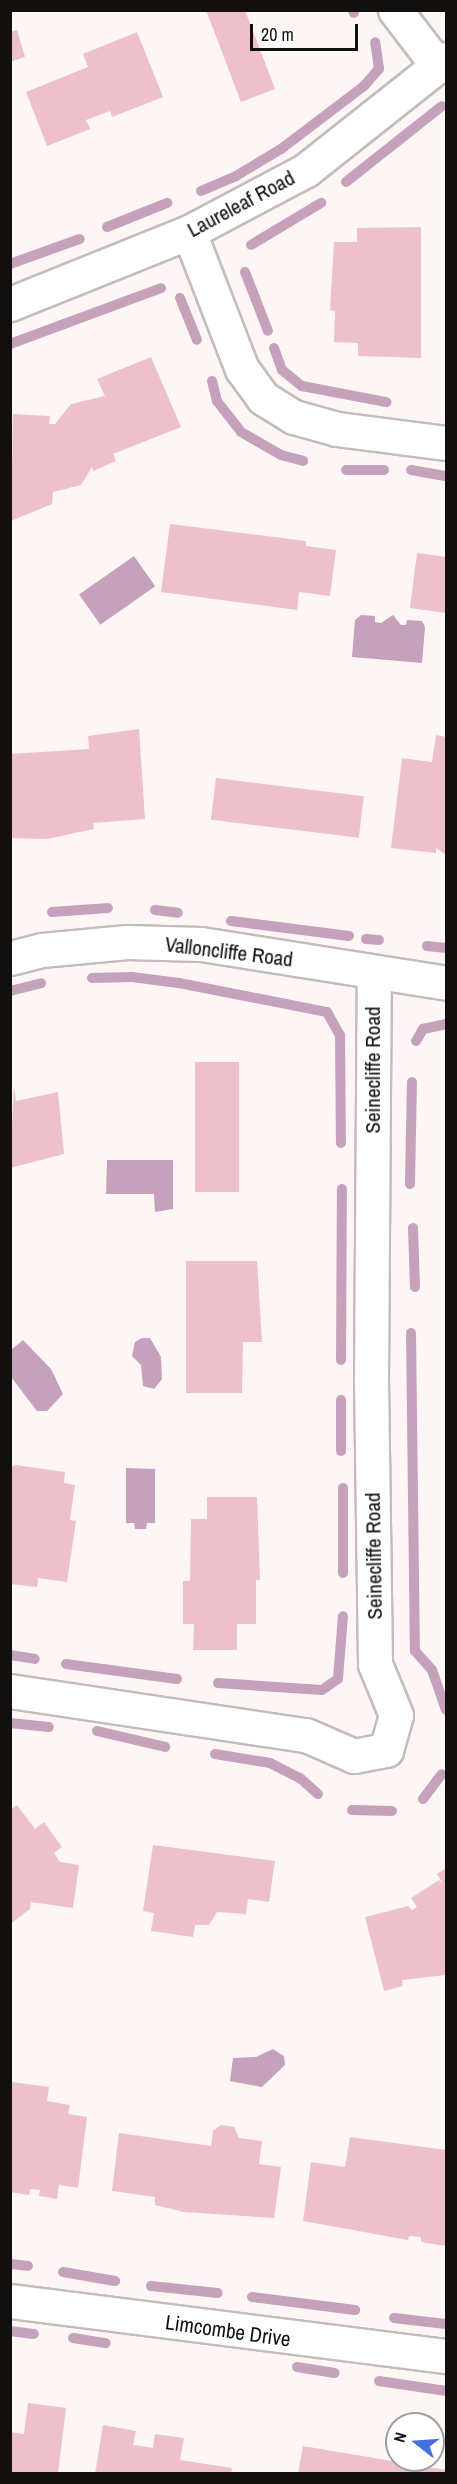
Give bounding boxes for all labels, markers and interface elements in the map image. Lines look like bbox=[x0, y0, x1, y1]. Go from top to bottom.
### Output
scale bar bbox=[253, 12, 361, 50]
text: 20 m bbox=[261, 22, 294, 47]
street label: Laureleaf Road bbox=[183, 165, 299, 243]
street label: Valloncliffe Road bbox=[164, 932, 294, 972]
street label: Seinecliffe Road bbox=[360, 1006, 386, 1134]
street label: Seinecliffe Road bbox=[360, 1492, 388, 1620]
street label: Limcombe Drive bbox=[164, 2310, 292, 2352]
north arrow bbox=[385, 2412, 445, 2472]
text: N bbox=[388, 2430, 412, 2445]

